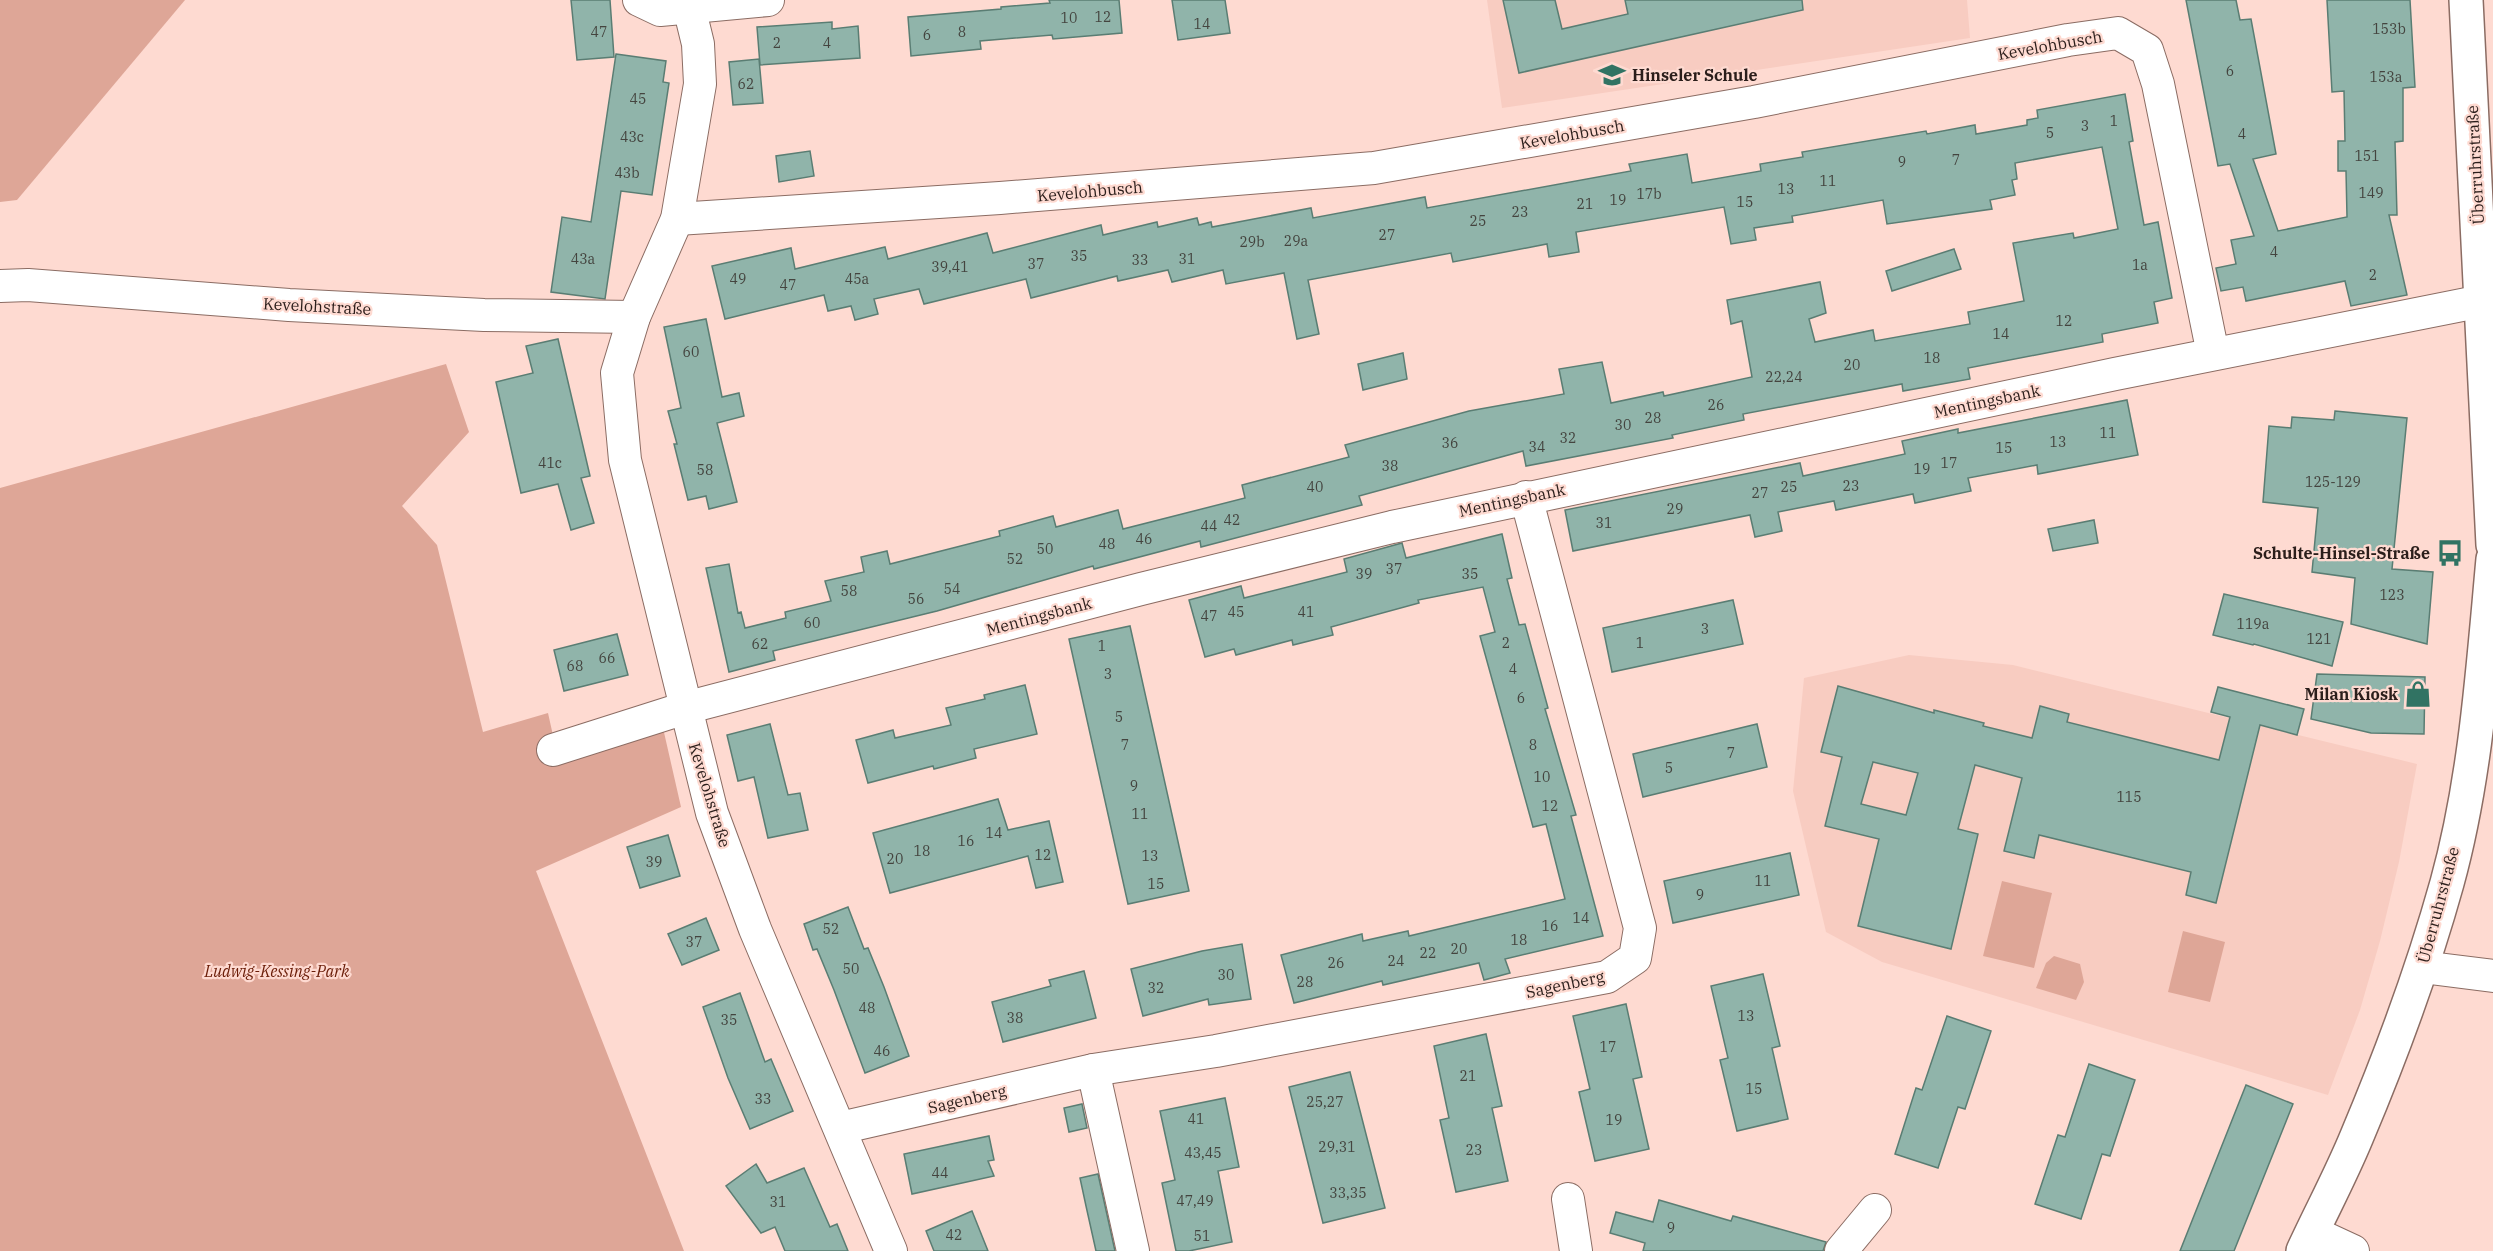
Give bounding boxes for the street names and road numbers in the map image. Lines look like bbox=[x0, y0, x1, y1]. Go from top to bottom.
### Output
street label: Kevelohbusch bbox=[1996, 26, 2104, 64]
street label: Überruhrstraße bbox=[2462, 105, 2488, 225]
street label: Kevelohbusch bbox=[1518, 115, 1626, 153]
street label: Kevelohbusch bbox=[1036, 176, 1144, 206]
street label: Kevelohstraße bbox=[262, 293, 372, 319]
street label: Mentingsbank bbox=[1932, 380, 2043, 422]
street label: Mentingsbank bbox=[1457, 479, 1568, 521]
street label: Mentingsbank bbox=[984, 592, 1094, 640]
street label: Kevelohstraße bbox=[685, 740, 735, 850]
street label: Überruhrstraße bbox=[2413, 845, 2463, 965]
street label: Sagenberg bbox=[1524, 966, 1606, 1002]
street label: Sagenberg bbox=[926, 1080, 1008, 1118]

